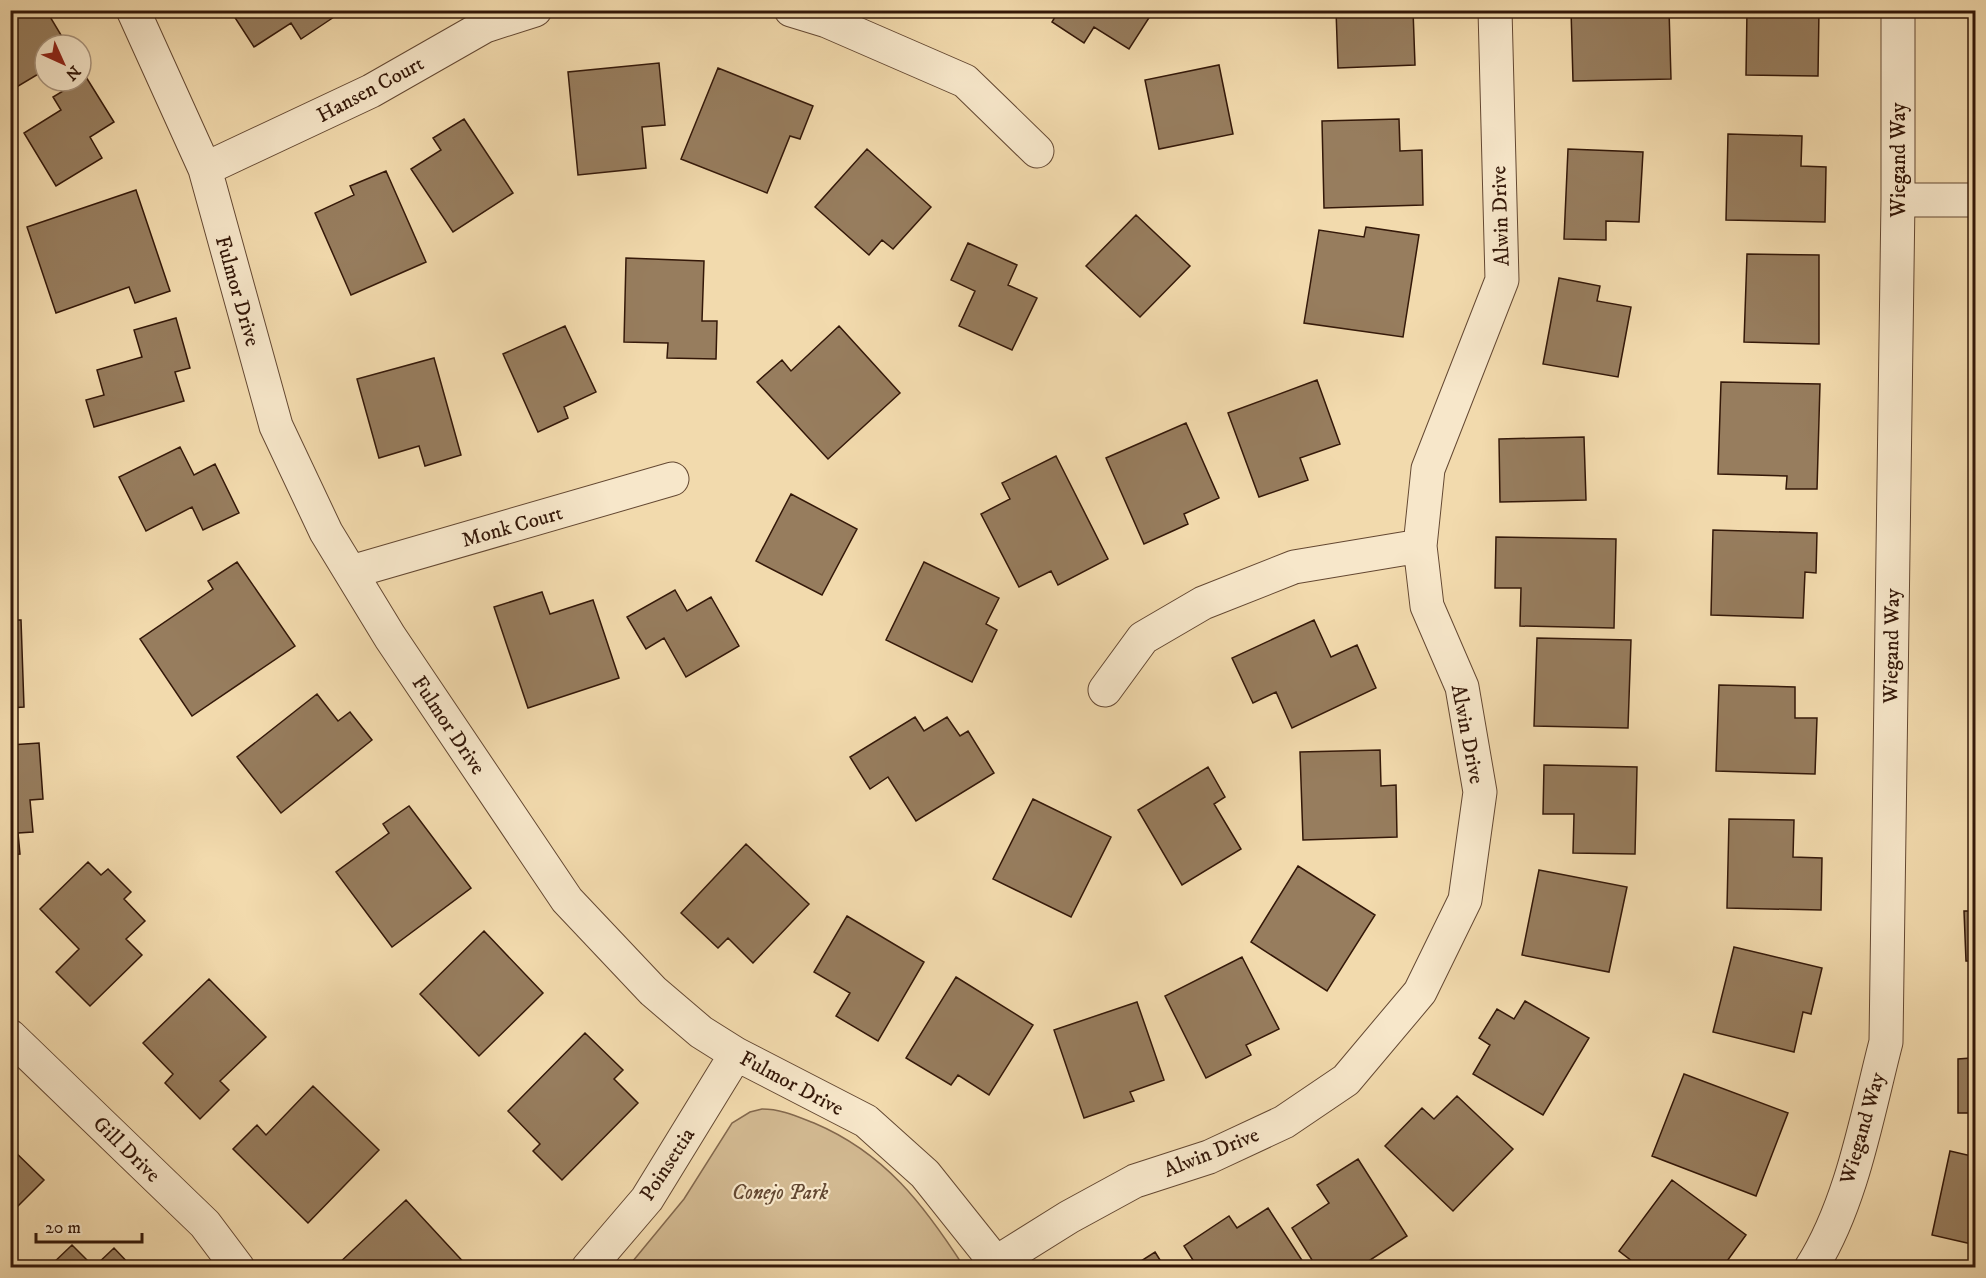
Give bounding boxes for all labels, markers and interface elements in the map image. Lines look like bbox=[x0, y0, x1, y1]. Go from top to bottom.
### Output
north arrow bbox=[33, 33, 93, 93]
street label: Hansen Court bbox=[312, 51, 429, 129]
text: N bbox=[61, 61, 85, 85]
street label: Wiegand Way bbox=[1886, 101, 1912, 219]
street label: Alwin Drive bbox=[1486, 165, 1516, 267]
street label: Fulmor Drive bbox=[209, 233, 265, 350]
street label: Monk Court bbox=[459, 500, 566, 554]
street label: Wiegand Way bbox=[1878, 587, 1906, 705]
street label: Fulmor Drive bbox=[406, 671, 491, 780]
street label: Alwin Drive bbox=[1445, 682, 1489, 786]
street label: Fulmor Drive bbox=[735, 1046, 848, 1122]
street label: Wiegand Way bbox=[1834, 1068, 1892, 1188]
street label: Gill Drive bbox=[87, 1111, 166, 1188]
street label: Alwin Drive bbox=[1160, 1122, 1263, 1184]
street label: Poinsettia bbox=[635, 1123, 701, 1206]
park label: Conejo Park bbox=[732, 1180, 829, 1206]
scale bar bbox=[36, 1206, 142, 1244]
text: 20 m bbox=[45, 1217, 81, 1239]

